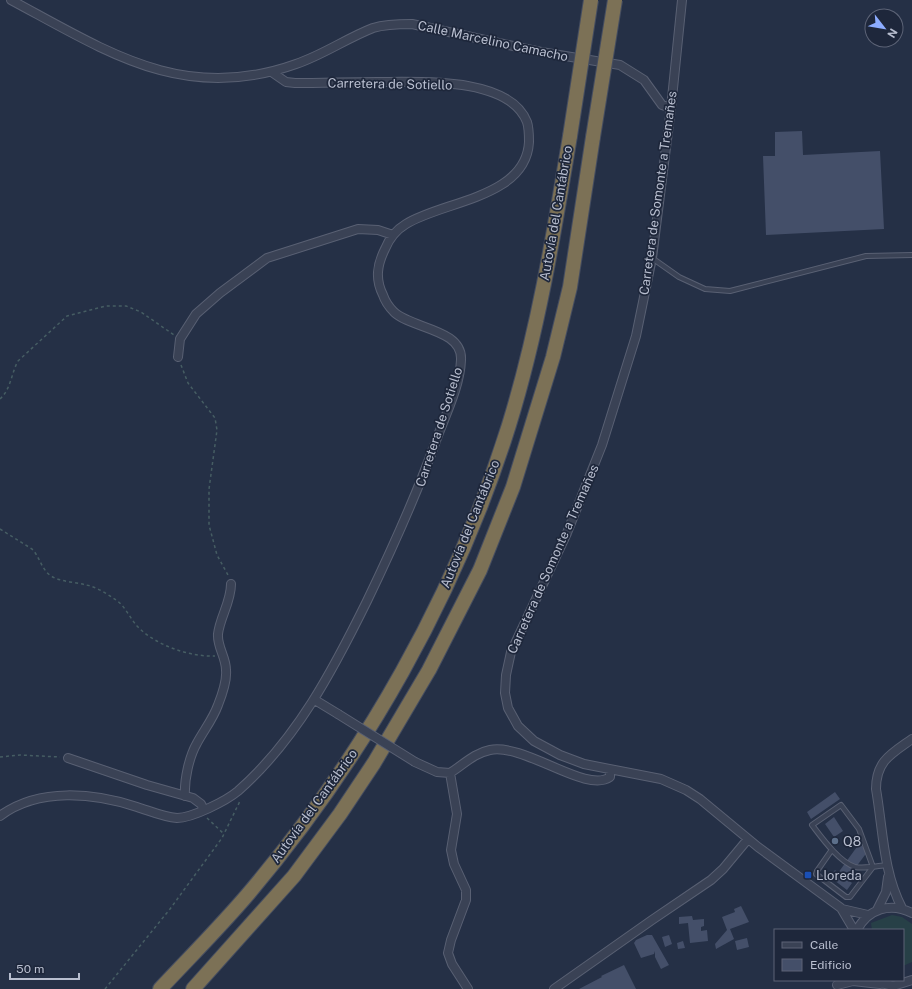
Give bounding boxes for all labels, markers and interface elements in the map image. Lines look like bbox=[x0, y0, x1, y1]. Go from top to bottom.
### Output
north arrow bbox=[864, 8, 904, 48]
street label: Calle Marcelino Camacho bbox=[416, 18, 570, 64]
text: N bbox=[885, 26, 900, 40]
street label: Carretera de Sotiello bbox=[328, 75, 452, 93]
street label: Carretera de Somonte a Tremañes bbox=[636, 90, 680, 296]
street label: Autovía del Cantábrico bbox=[537, 144, 575, 282]
street label: Carretera de Sotiello bbox=[413, 365, 465, 489]
street label: Autovía del Cantábrico bbox=[437, 458, 503, 590]
street label: Carretera de Somonte a Tremañes bbox=[504, 462, 602, 656]
street label: Autovía del Cantábrico bbox=[268, 746, 360, 866]
place label: Q8 bbox=[843, 834, 861, 849]
marker: Q8 bbox=[830, 836, 840, 846]
place label: Lloreda bbox=[816, 868, 862, 883]
marker: Lloreda bbox=[803, 870, 813, 880]
legend bbox=[774, 929, 904, 981]
text: Calle bbox=[810, 938, 839, 952]
scale bar bbox=[10, 955, 79, 981]
text: Edificio bbox=[810, 958, 852, 972]
text: 50 m bbox=[16, 962, 44, 976]

